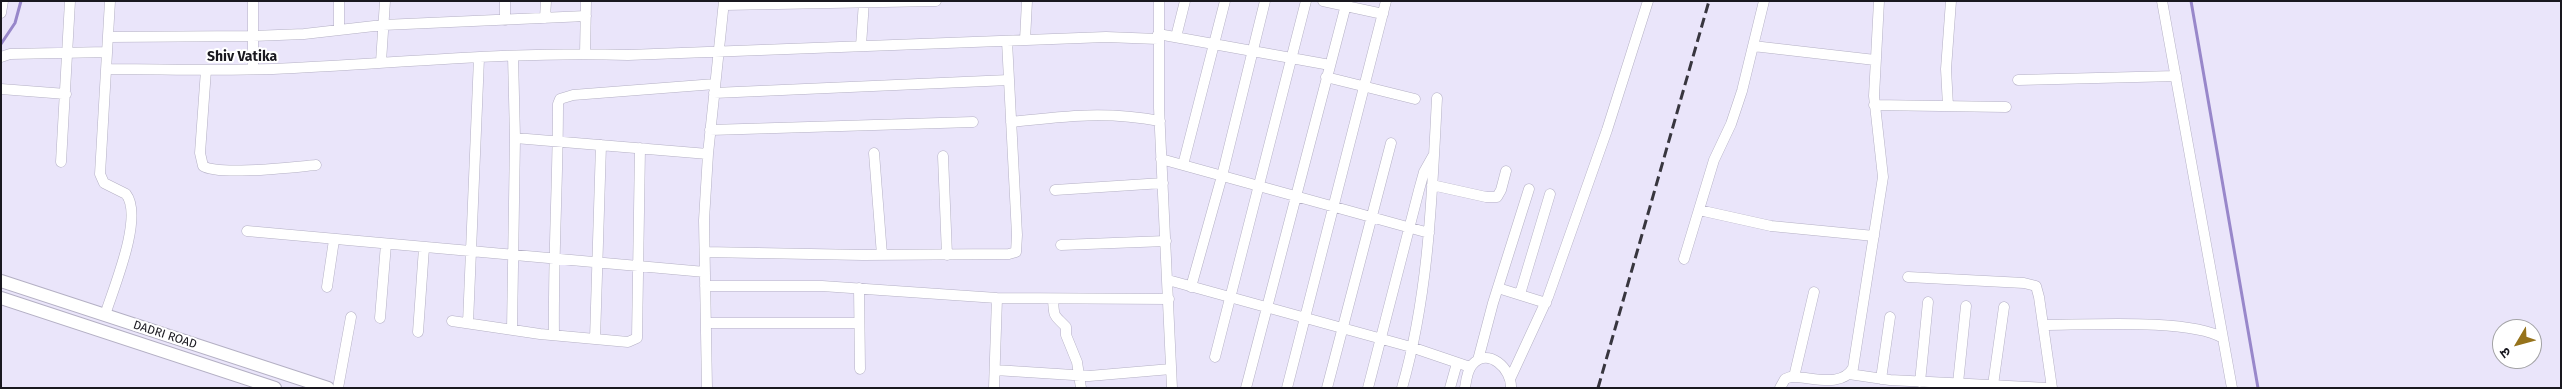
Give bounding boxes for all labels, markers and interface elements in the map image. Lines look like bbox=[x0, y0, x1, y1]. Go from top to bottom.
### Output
district label: Shiv Vatika bbox=[207, 49, 277, 65]
street label: DADRI ROAD bbox=[131, 318, 199, 352]
north arrow bbox=[2492, 319, 2542, 369]
text: उ bbox=[2496, 344, 2515, 361]

